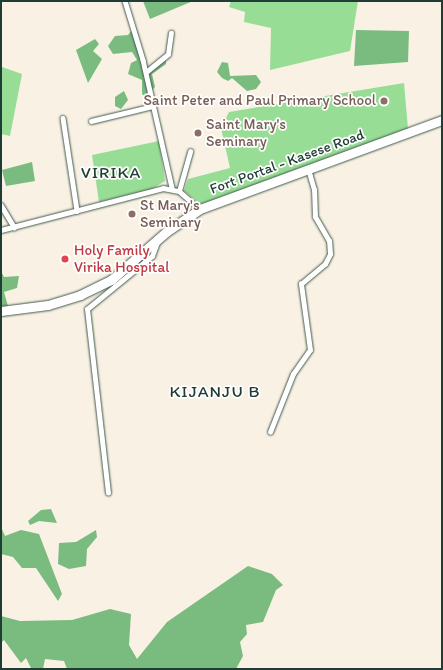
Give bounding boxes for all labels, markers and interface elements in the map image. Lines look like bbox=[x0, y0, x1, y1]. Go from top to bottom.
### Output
place label: Saint Peter and Paul Primary School bbox=[145, 92, 376, 110]
marker: Saint Peter and Paul Primary School bbox=[379, 96, 389, 106]
place label: Saint Mary's Seminary bbox=[206, 115, 286, 150]
street label: Fort Portal - Kasese Road bbox=[208, 126, 366, 198]
marker: Saint Mary's Seminary bbox=[193, 128, 203, 138]
district label: VIRIKA bbox=[81, 163, 141, 183]
place label: St Mary's Seminary bbox=[140, 196, 201, 231]
marker: St Mary's Seminary bbox=[127, 209, 137, 219]
place label: Holy Family Virika Hospital bbox=[74, 241, 169, 276]
marker: Holy Family Virika Hospital bbox=[59, 253, 71, 265]
district label: KIJANJU B bbox=[170, 382, 260, 402]

